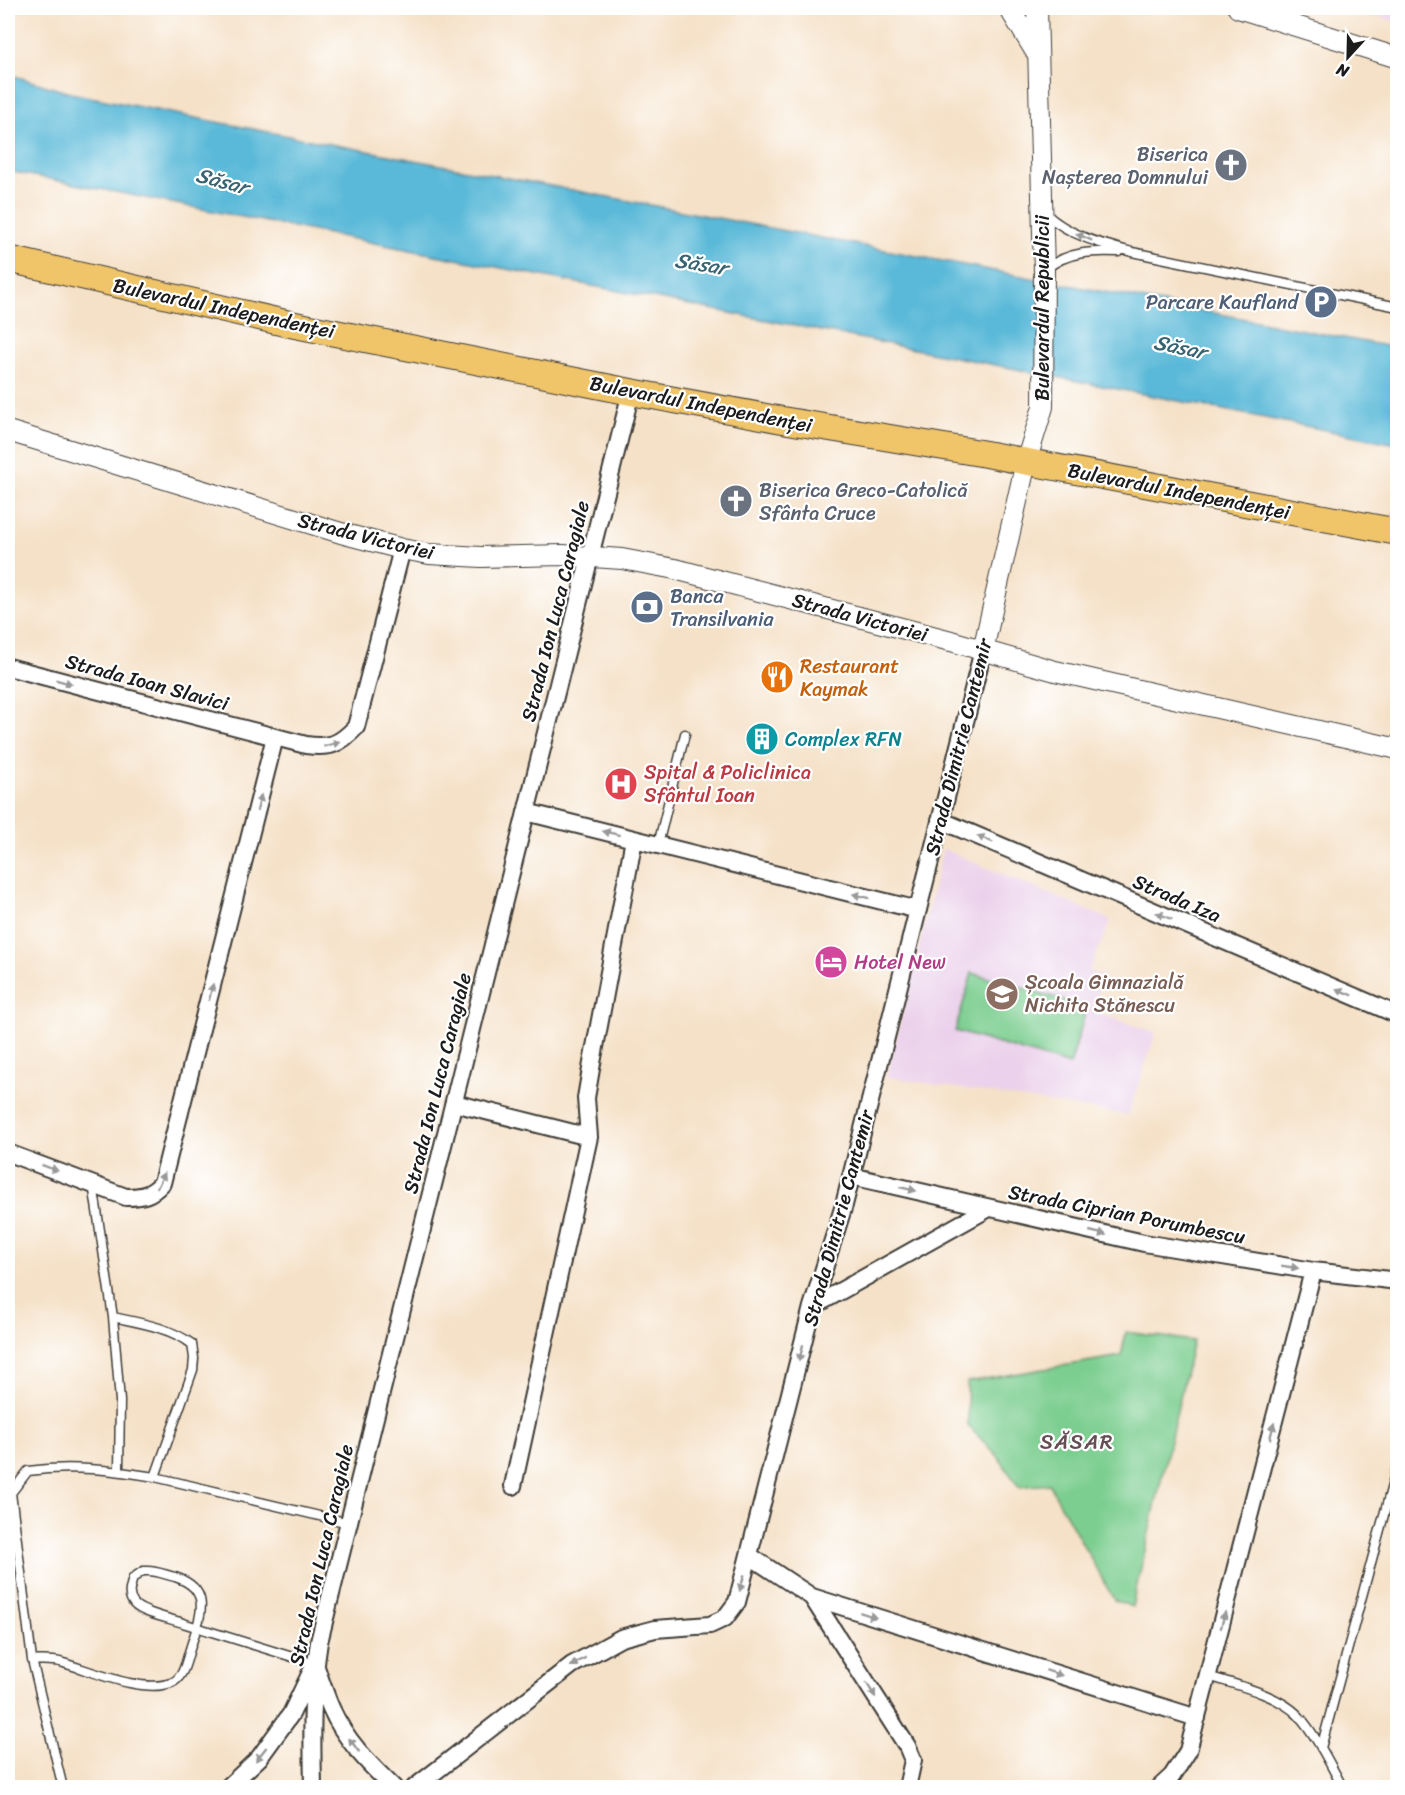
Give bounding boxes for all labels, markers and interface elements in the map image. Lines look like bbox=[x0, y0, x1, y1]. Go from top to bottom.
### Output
north arrow bbox=[1318, 27, 1378, 87]
text: N bbox=[1331, 55, 1354, 86]
place label: Biserica Nașterea Domnului bbox=[1042, 137, 1209, 195]
church icon: Biserica Nașterea Domnului bbox=[1213, 147, 1249, 183]
water label: Săsar bbox=[192, 156, 257, 207]
street label: Bulevardul Republicii bbox=[1025, 215, 1060, 401]
one-way arrow bbox=[1074, 232, 1092, 242]
water label: Săsar bbox=[672, 241, 734, 288]
street label: Bulevardul Independenței bbox=[110, 268, 338, 349]
parking icon: Parcare Kaufland bbox=[1303, 284, 1339, 320]
place label: Parcare Kaufland bbox=[1146, 285, 1299, 320]
water label: Săsar bbox=[1150, 323, 1214, 372]
street label: Bulevardul Independenței bbox=[587, 366, 816, 443]
street label: Bulevardul Independenței bbox=[1065, 453, 1294, 530]
place label: Biserica Greco-Catolică Sfânta Cruce bbox=[759, 473, 969, 531]
church icon: Biserica Greco-Catolică Sfânta Cruce bbox=[718, 483, 754, 519]
street label: Strada Ion Luca Caragiale bbox=[511, 497, 600, 725]
street label: Strada Victoriei bbox=[294, 503, 439, 571]
place label: Banca Transilvania bbox=[670, 579, 774, 637]
street label: Strada Victoriei bbox=[788, 583, 933, 653]
bank icon: Banca Transilvania bbox=[629, 589, 665, 625]
street label: Strada Dimitrie Cantemir bbox=[915, 633, 1003, 859]
street label: Strada Ioan Slavici bbox=[61, 644, 234, 721]
place label: Restaurant Kaymak bbox=[800, 649, 899, 707]
restaurant icon: Restaurant Kaymak bbox=[759, 659, 795, 695]
one-way arrow bbox=[55, 678, 73, 687]
building icon: Complex RFN bbox=[744, 721, 780, 757]
place label: Complex RFN bbox=[785, 722, 902, 757]
one-way arrow bbox=[323, 739, 341, 748]
place label: Spital & Policlinica Sfântul Ioan bbox=[644, 755, 811, 813]
hospital icon: Spital & Policlinica Sfântul Ioan bbox=[603, 766, 639, 802]
one-way arrow bbox=[254, 794, 264, 812]
one-way arrow bbox=[602, 827, 620, 837]
one-way arrow bbox=[976, 834, 994, 843]
street label: Strada Iza bbox=[1127, 864, 1226, 933]
one-way arrow bbox=[852, 890, 870, 900]
one-way arrow bbox=[1156, 911, 1173, 920]
hotel icon: Hotel New bbox=[813, 944, 849, 980]
place label: Hotel New bbox=[854, 945, 946, 980]
place label: Școala Gimnazială Nichita Stănescu bbox=[1025, 965, 1185, 1023]
street label: Strada Ion Luca Caragiale bbox=[393, 969, 482, 1197]
school or university icon: Școala Gimnazială Nichita Stănescu bbox=[984, 976, 1020, 1012]
one-way arrow bbox=[206, 983, 216, 1001]
one-way arrow bbox=[1334, 987, 1352, 997]
street label: Strada Dimitrie Cantemir bbox=[793, 1104, 885, 1330]
one-way arrow bbox=[41, 1164, 59, 1174]
one-way arrow bbox=[156, 1171, 166, 1189]
street label: Strada Ciprian Porumbescu bbox=[1005, 1174, 1249, 1255]
one-way arrow bbox=[899, 1185, 918, 1194]
one-way arrow bbox=[1089, 1228, 1108, 1238]
one-way arrow bbox=[1281, 1262, 1300, 1271]
one-way arrow bbox=[795, 1344, 805, 1363]
one-way arrow bbox=[1267, 1422, 1277, 1440]
district label: SĂSAR bbox=[1040, 1423, 1114, 1461]
street label: Strada Ion Luca Caragiale bbox=[279, 1441, 364, 1669]
one-way arrow bbox=[737, 1574, 746, 1592]
one-way arrow bbox=[859, 1610, 877, 1620]
one-way arrow bbox=[1218, 1610, 1228, 1629]
one-way arrow bbox=[570, 1656, 587, 1666]
one-way arrow bbox=[1045, 1669, 1063, 1679]
one-way arrow bbox=[866, 1682, 877, 1698]
one-way arrow bbox=[348, 1738, 360, 1753]
one-way arrow bbox=[256, 1746, 268, 1761]

